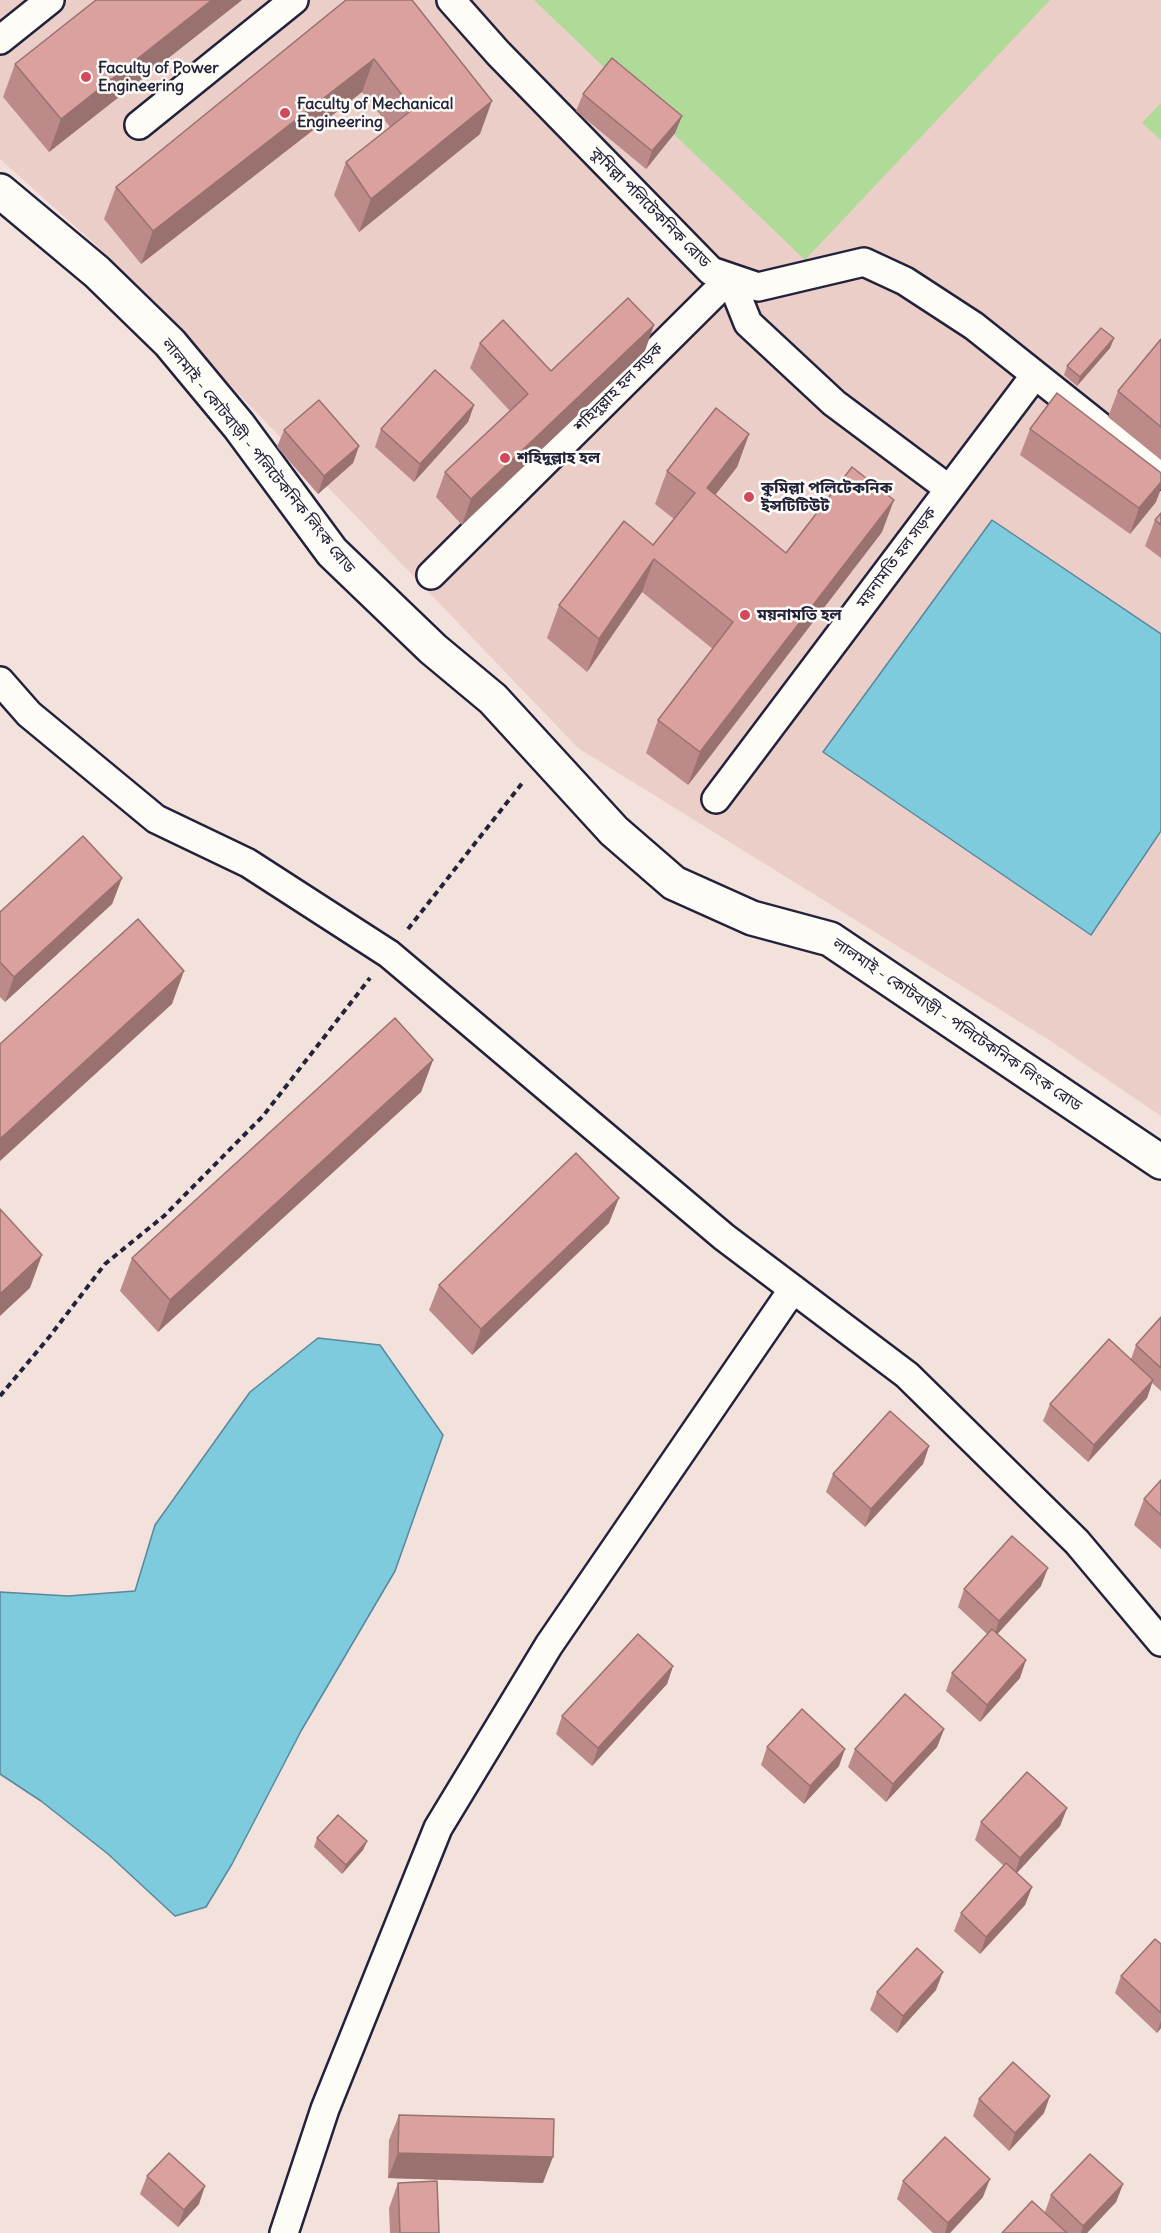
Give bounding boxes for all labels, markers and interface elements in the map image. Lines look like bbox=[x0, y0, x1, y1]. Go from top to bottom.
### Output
place label: Faculty of Power Engineering bbox=[98, 58, 219, 96]
marker: Faculty of Power Engineering bbox=[79, 70, 93, 84]
place label: Faculty of Mechanical Engineering bbox=[297, 94, 453, 132]
marker: Faculty of Mechanical Engineering bbox=[278, 106, 292, 120]
street label: কুমিল্লা পলিটেকনিক রোড bbox=[586, 144, 714, 272]
street label: লালমাই - কোটবাড়ী - পলিটেকনিক লিংক রোড bbox=[157, 335, 359, 577]
street label: শহিদুল্লাহ হল সড়ক bbox=[570, 339, 668, 437]
place label: শহিদুল্লাহ হল bbox=[517, 448, 600, 468]
marker: শহিদুল্লাহ হল bbox=[498, 451, 512, 465]
place label: কুমিল্লা পলিটেকনিক ইন্সটিটিউট bbox=[761, 478, 892, 516]
marker: কুমিল্লা পলিটেকনিক ইন্সটিটিউট bbox=[742, 490, 756, 504]
street label: ময়নামতি হল সড়ক bbox=[853, 504, 941, 612]
place label: ময়নামতি হল bbox=[757, 605, 842, 625]
marker: ময়নামতি হল bbox=[738, 608, 752, 622]
street label: লালমাই - কোটবাড়ী - পলিটেকনিক লিংক রোড bbox=[829, 934, 1085, 1116]

